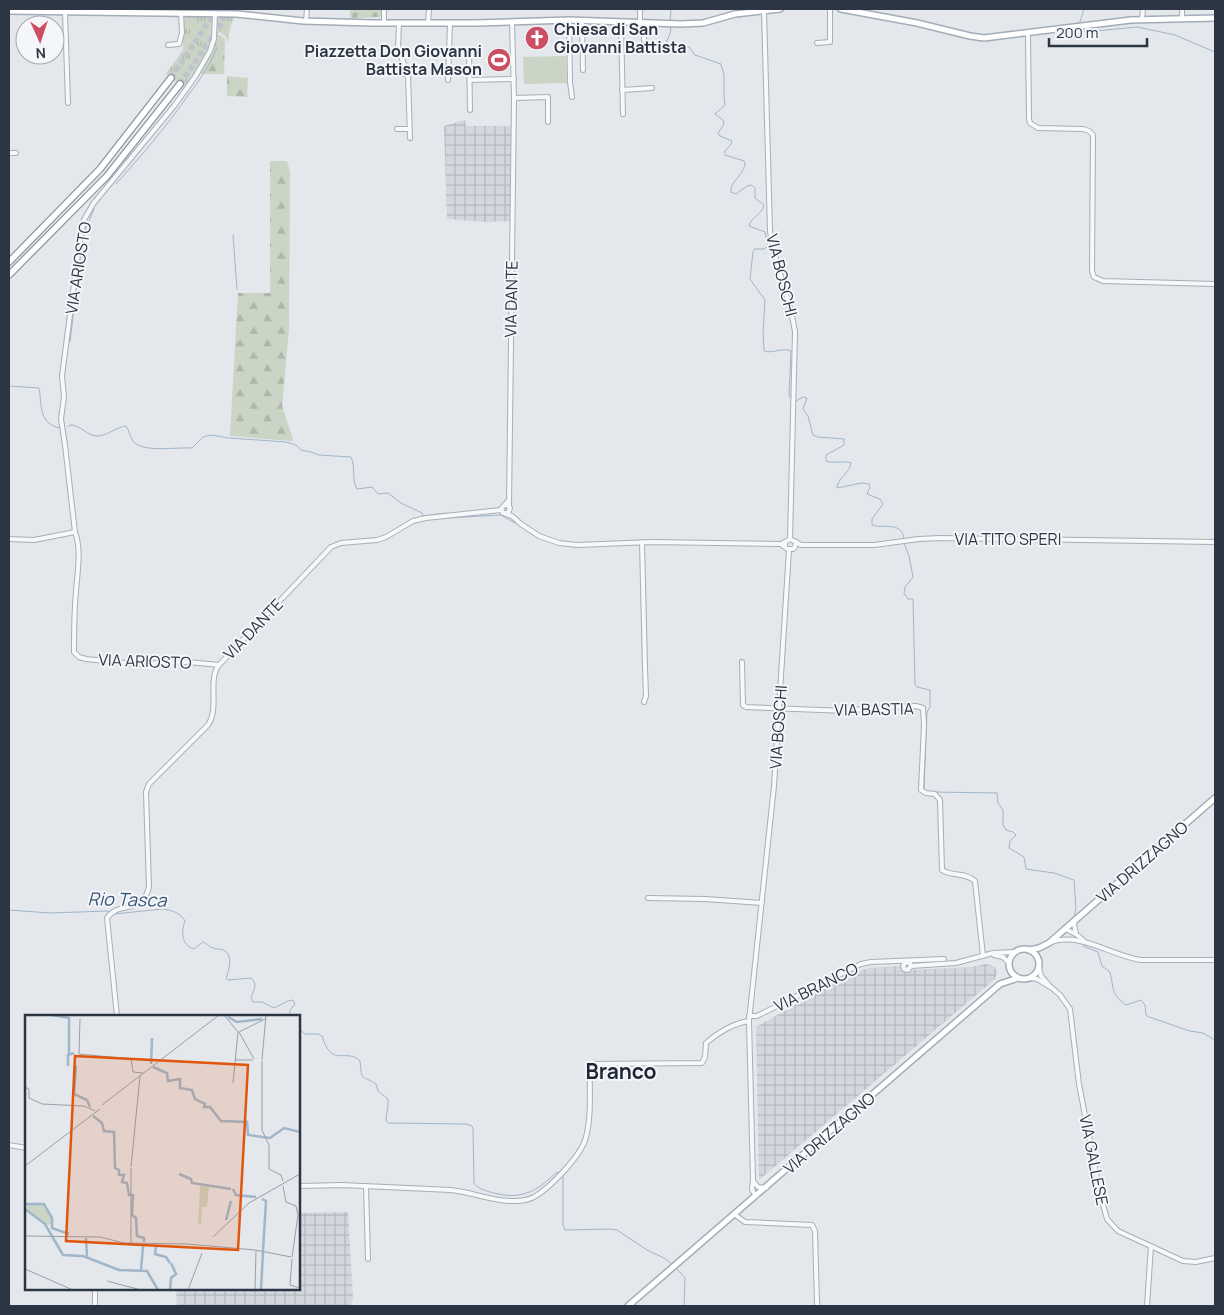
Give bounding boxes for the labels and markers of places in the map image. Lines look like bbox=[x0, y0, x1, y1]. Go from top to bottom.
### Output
place label: Chiesa di San Giovanni Battista bbox=[554, 18, 687, 58]
church icon: Chiesa di San Giovanni Battista bbox=[524, 25, 550, 51]
place label: Piazzetta Don Giovanni Battista Mason bbox=[305, 40, 482, 80]
sports icon: Piazzetta Don Giovanni Battista Mason bbox=[486, 47, 512, 73]

